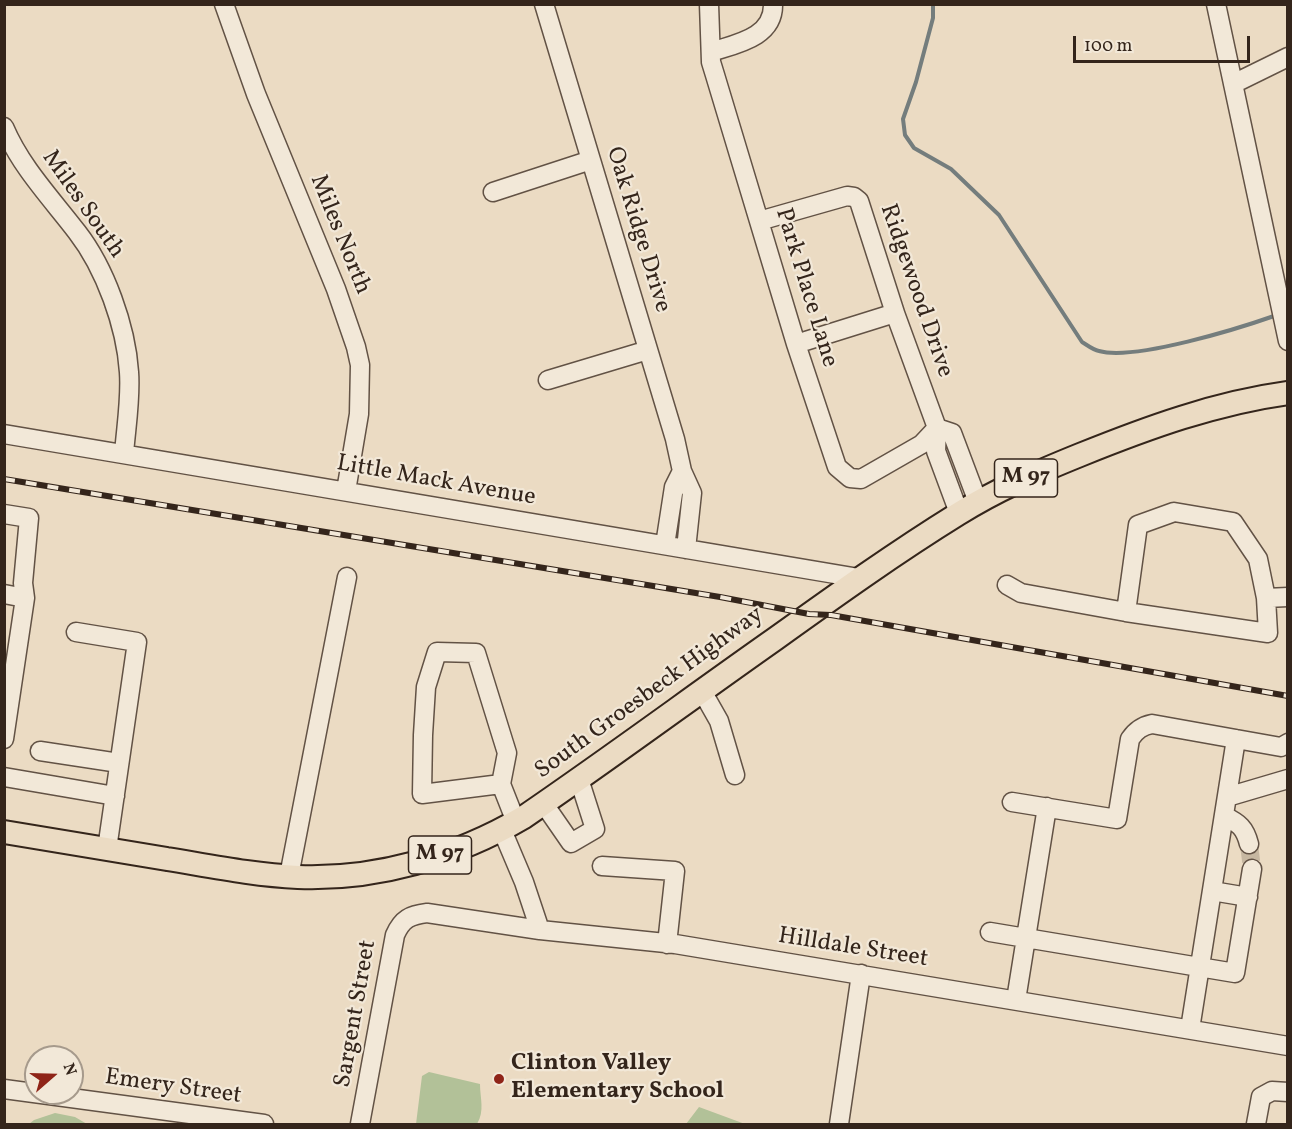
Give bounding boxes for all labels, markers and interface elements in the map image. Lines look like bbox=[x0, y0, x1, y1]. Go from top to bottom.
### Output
scale bar bbox=[1076, 24, 1253, 62]
text: 100 m bbox=[1084, 34, 1133, 59]
street label: Oak Ridge Drive bbox=[598, 144, 676, 316]
street label: Miles South bbox=[34, 145, 130, 265]
street label: Miles North bbox=[302, 171, 376, 299]
street label: Ridgewood Drive bbox=[872, 201, 958, 381]
street label: Park Place Lane bbox=[767, 205, 843, 371]
street label: Little Mack Avenue bbox=[334, 450, 538, 514]
road number: M 97 bbox=[994, 459, 1058, 497]
street label: South Groesbeck Highway bbox=[530, 601, 770, 787]
road number: M 97 bbox=[408, 836, 472, 874]
street label: Hilldale Street bbox=[776, 923, 930, 975]
street label: Sargent Street bbox=[330, 938, 384, 1090]
north arrow bbox=[24, 1045, 84, 1105]
place label: Clinton Valley Elementary School bbox=[511, 1051, 724, 1107]
text: N bbox=[57, 1060, 81, 1079]
street label: Emery Street bbox=[103, 1064, 243, 1112]
marker: Clinton Valley Elementary School bbox=[492, 1072, 506, 1086]

